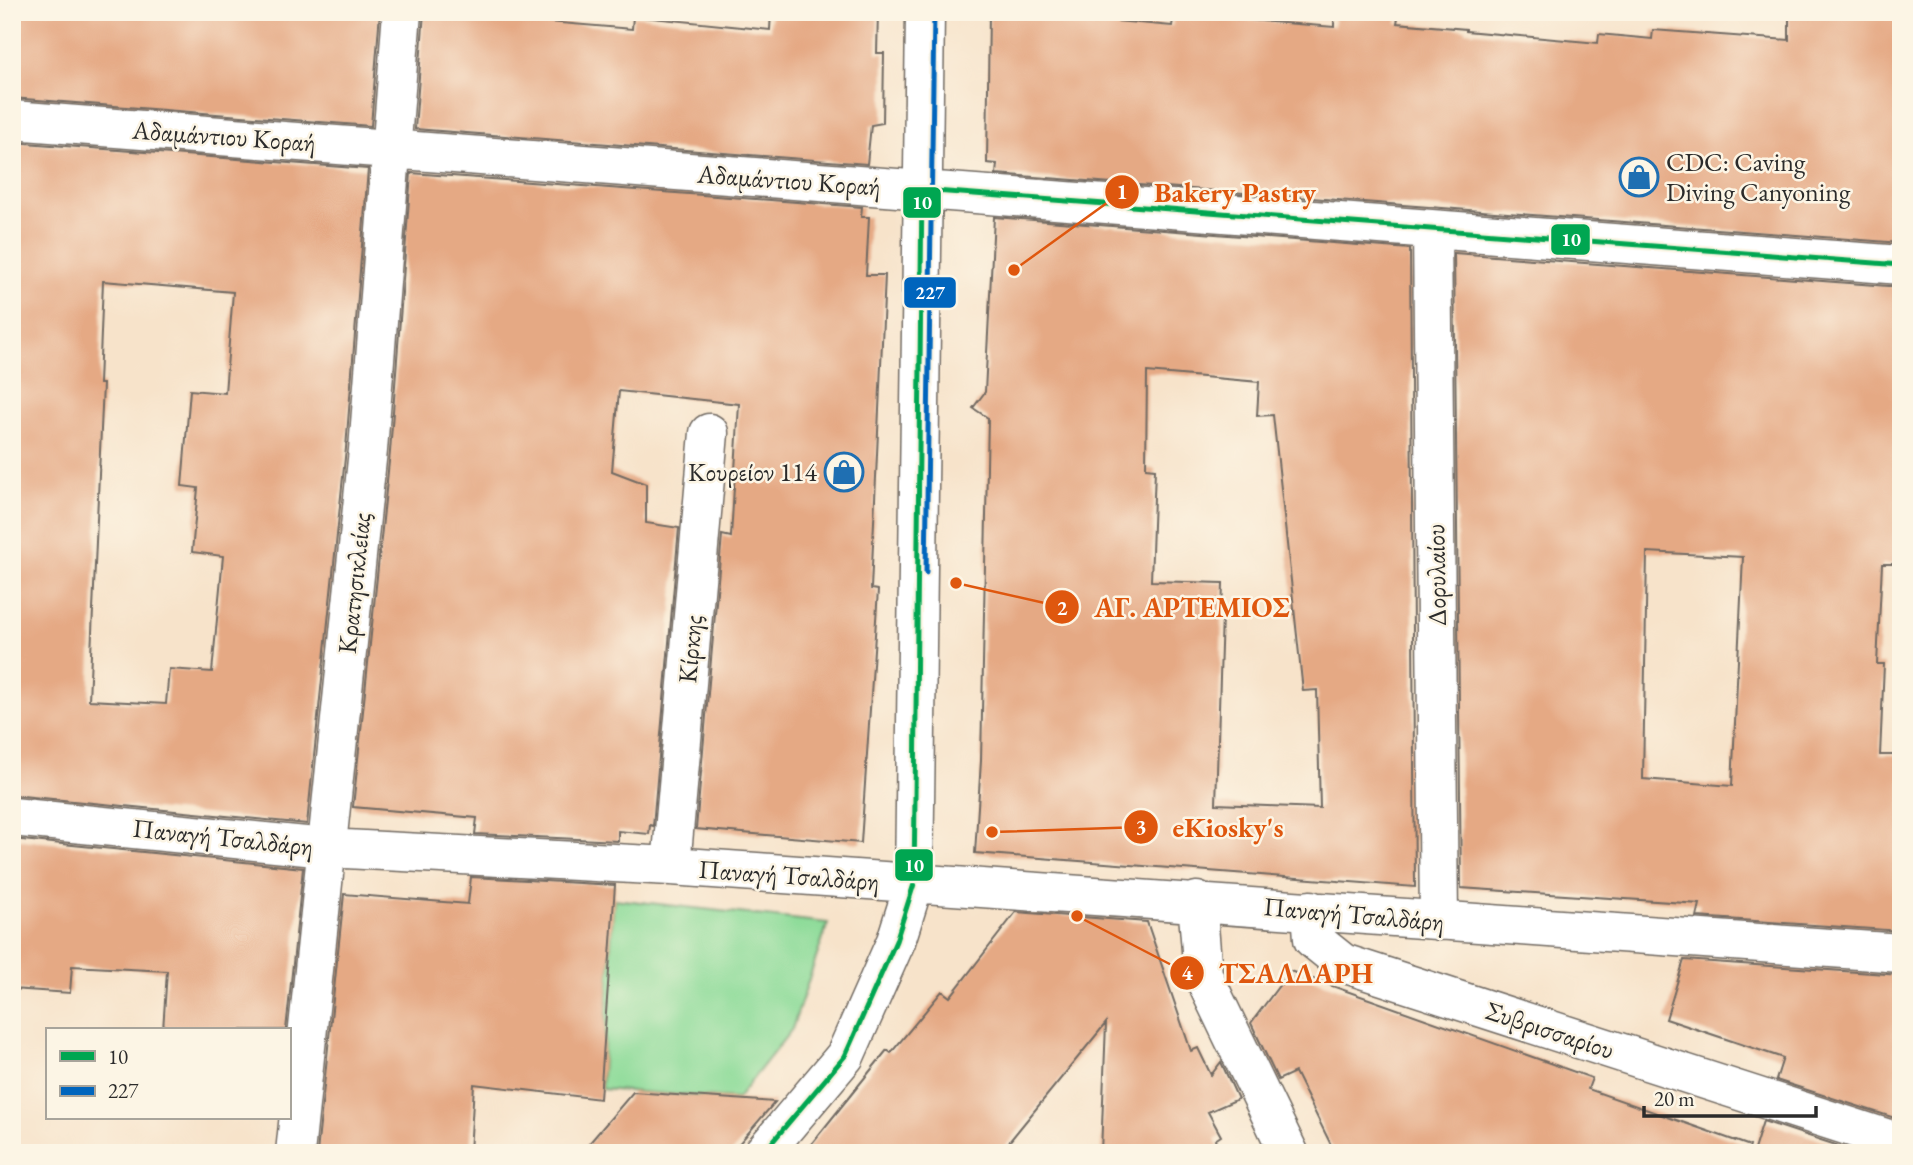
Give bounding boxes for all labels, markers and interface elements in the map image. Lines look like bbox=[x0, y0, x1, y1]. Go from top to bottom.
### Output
street label: Αδαμάντιου Κοραή bbox=[130, 113, 317, 159]
place label: CDC: Caving Diving Canyoning bbox=[1666, 145, 1851, 209]
shop icon: CDC: Caving Diving Canyoning bbox=[1618, 156, 1660, 198]
street label: Αδαμάντιου Κοραή bbox=[695, 157, 882, 203]
callout: Bakery Pastry bbox=[1105, 168, 1330, 217]
text: Bakery Pastry bbox=[1154, 174, 1317, 210]
text: 1 bbox=[1116, 178, 1128, 205]
line badge: 10 bbox=[902, 186, 942, 219]
text: 10 bbox=[912, 190, 932, 215]
line badge: 10 bbox=[1550, 223, 1591, 256]
text: 10 bbox=[1561, 227, 1581, 252]
line badge: 227 bbox=[903, 276, 957, 309]
text: 227 bbox=[915, 280, 946, 305]
shop icon: Κουρείον 114 bbox=[823, 451, 865, 493]
place label: Κουρείον 114 bbox=[688, 455, 818, 489]
street label: Κρατησικλείας bbox=[330, 511, 378, 655]
street label: Δορυλαίου bbox=[1418, 524, 1454, 626]
callout: ΑΓ. ΑΡΤΕΜΙΟΣ bbox=[1045, 583, 1303, 632]
text: ΑΓ. ΑΡΤΕΜΙΟΣ bbox=[1093, 589, 1290, 625]
text: 2 bbox=[1056, 594, 1068, 621]
street label: Κίρκης bbox=[670, 614, 710, 684]
callout: eKiosky's bbox=[1124, 803, 1298, 852]
text: eKiosky's bbox=[1173, 809, 1283, 845]
street label: Παναγή Τσαλδάρη bbox=[131, 811, 315, 863]
text: 3 bbox=[1135, 813, 1147, 840]
line badge: 10 bbox=[894, 848, 934, 882]
street label: Παναγή Τσαλδάρη bbox=[698, 852, 880, 898]
text: 10 bbox=[904, 853, 924, 878]
street label: Παναγή Τσαλδάρη bbox=[1262, 889, 1446, 939]
callout: ΤΣΑΛΔΑΡΗ bbox=[1170, 948, 1387, 997]
text: ΤΣΑΛΔΑΡΗ bbox=[1219, 955, 1373, 991]
text: 4 bbox=[1181, 959, 1193, 986]
street label: Συβρισσαρίου bbox=[1481, 993, 1619, 1067]
legend bbox=[46, 1028, 290, 1120]
text: 10 bbox=[108, 1043, 128, 1070]
scale bar bbox=[1644, 1074, 1815, 1118]
text: 227 bbox=[108, 1077, 139, 1104]
text: 20 m bbox=[1654, 1085, 1695, 1112]

